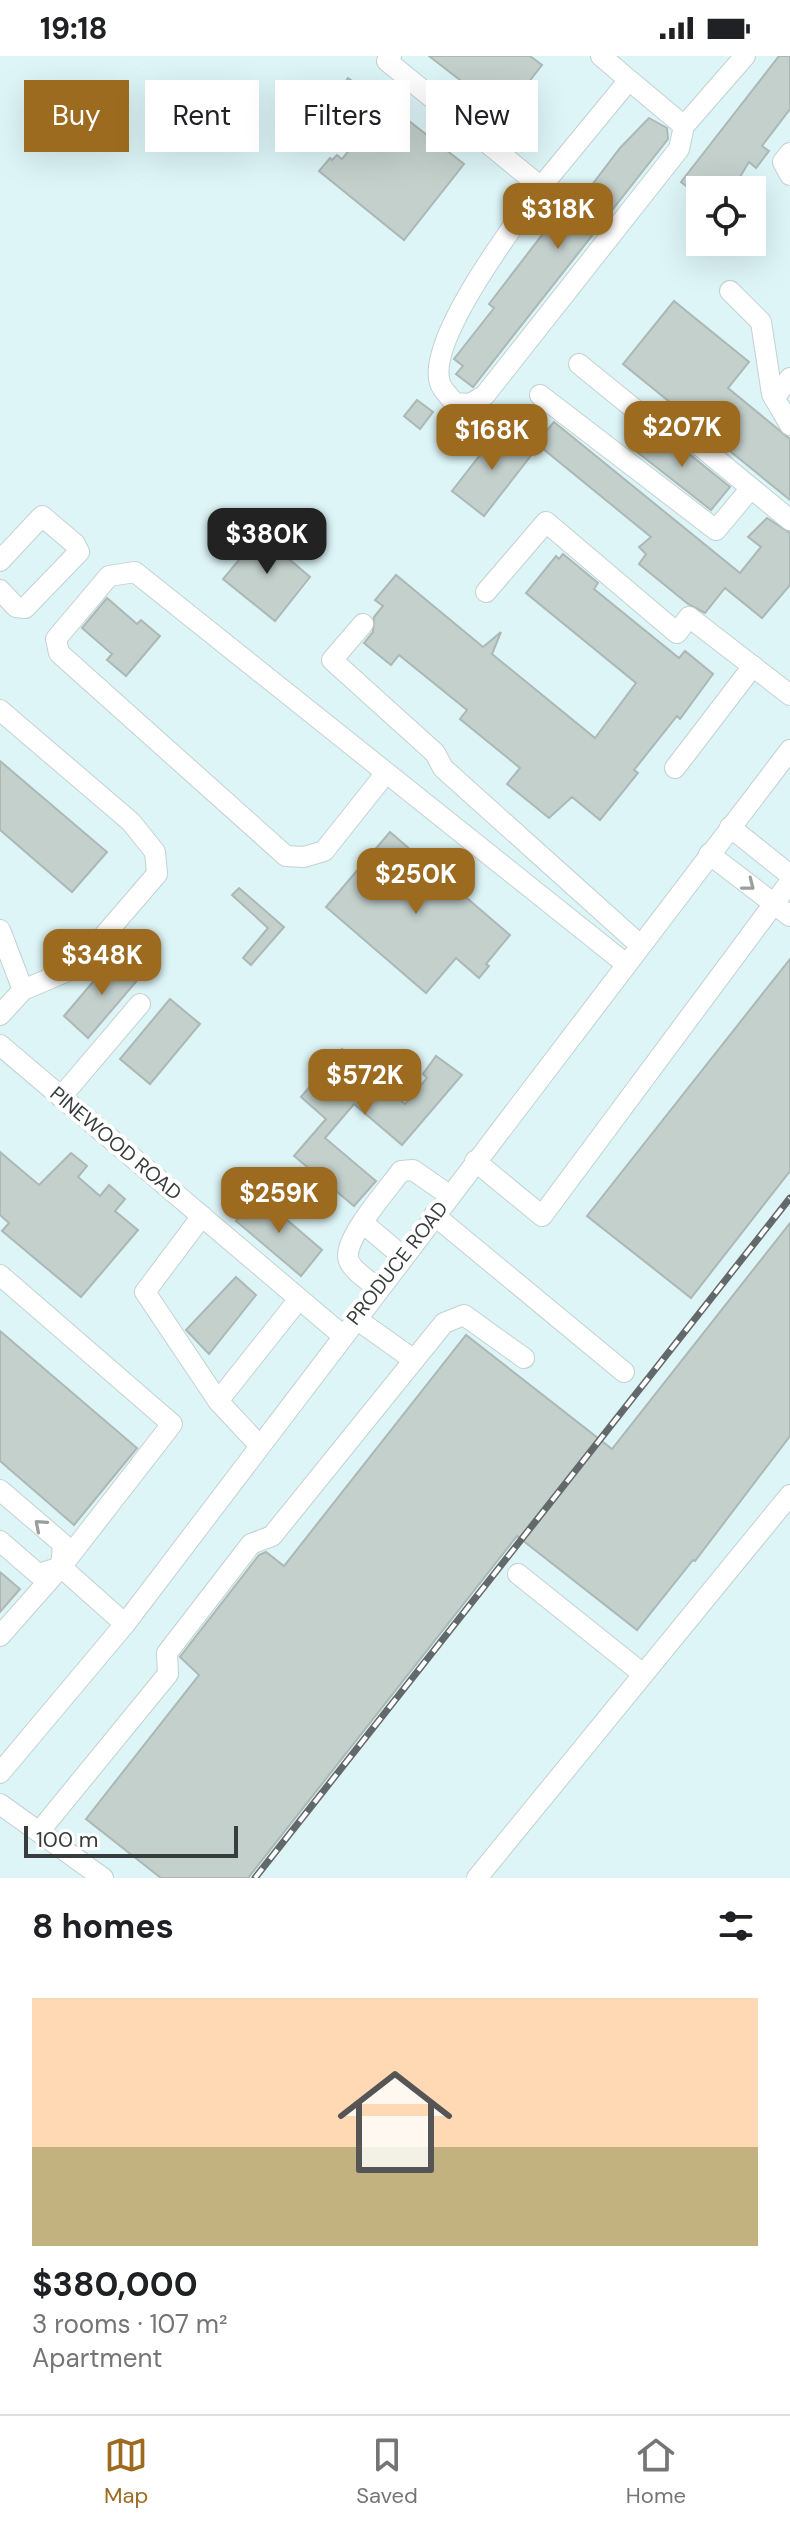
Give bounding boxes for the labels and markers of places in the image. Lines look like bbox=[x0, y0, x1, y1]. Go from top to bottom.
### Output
pin: $318K bbox=[502, 183, 614, 251]
pin: $207K bbox=[626, 401, 738, 469]
pin: $168K bbox=[436, 404, 548, 472]
pin: $380K bbox=[211, 508, 323, 576]
pin: $250K bbox=[360, 848, 472, 916]
pin: $348K bbox=[46, 929, 158, 997]
pin: $572K bbox=[309, 1049, 421, 1117]
pin: $259K bbox=[223, 1167, 335, 1235]

